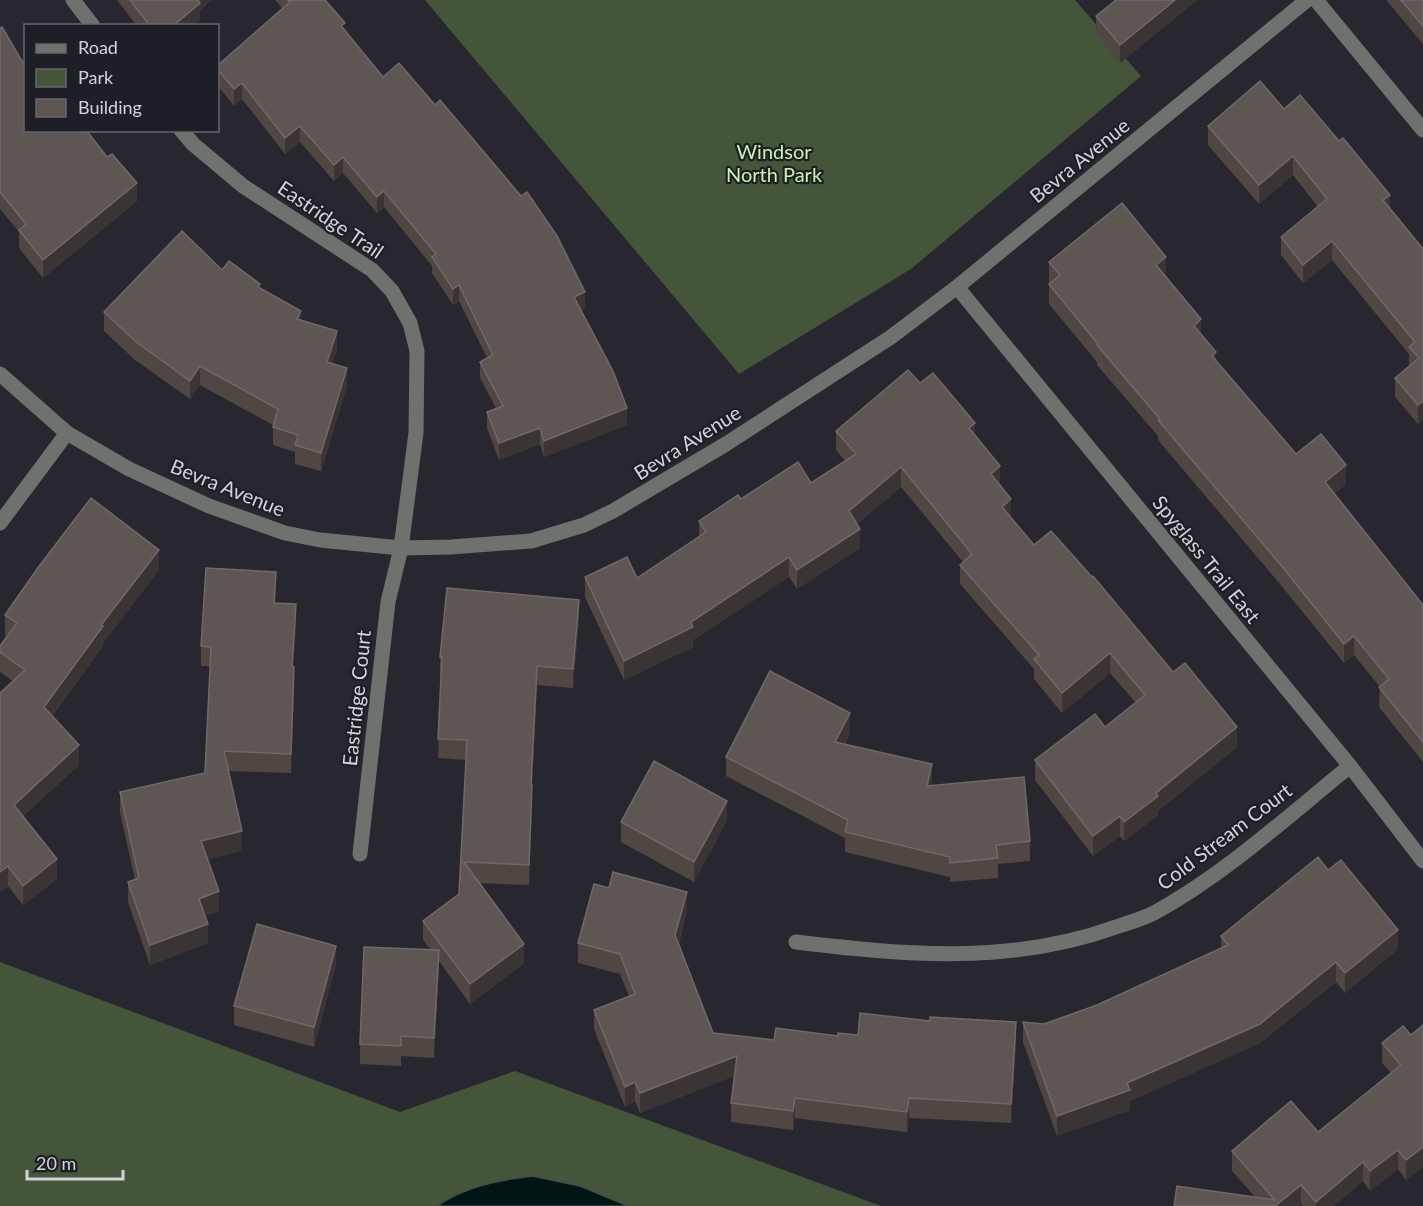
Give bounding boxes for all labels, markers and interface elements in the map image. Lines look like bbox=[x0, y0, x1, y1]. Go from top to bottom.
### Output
legend bbox=[24, 24, 219, 132]
text: Road bbox=[78, 36, 118, 58]
text: Park bbox=[78, 66, 114, 88]
text: Building bbox=[78, 96, 142, 118]
street label: Bevra Avenue bbox=[1024, 113, 1134, 207]
park label: Windsor North Park bbox=[726, 139, 823, 186]
street label: Eastridge Trail bbox=[274, 175, 388, 263]
street label: Bevra Avenue bbox=[629, 400, 745, 484]
street label: Bevra Avenue bbox=[167, 453, 289, 521]
street label: Spyglass Trail East bbox=[1148, 490, 1266, 628]
street label: Eastridge Court bbox=[337, 629, 375, 767]
street label: Cold Stream Court bbox=[1152, 778, 1296, 894]
scale bar bbox=[27, 1143, 123, 1181]
text: 20 m bbox=[36, 1152, 76, 1174]

